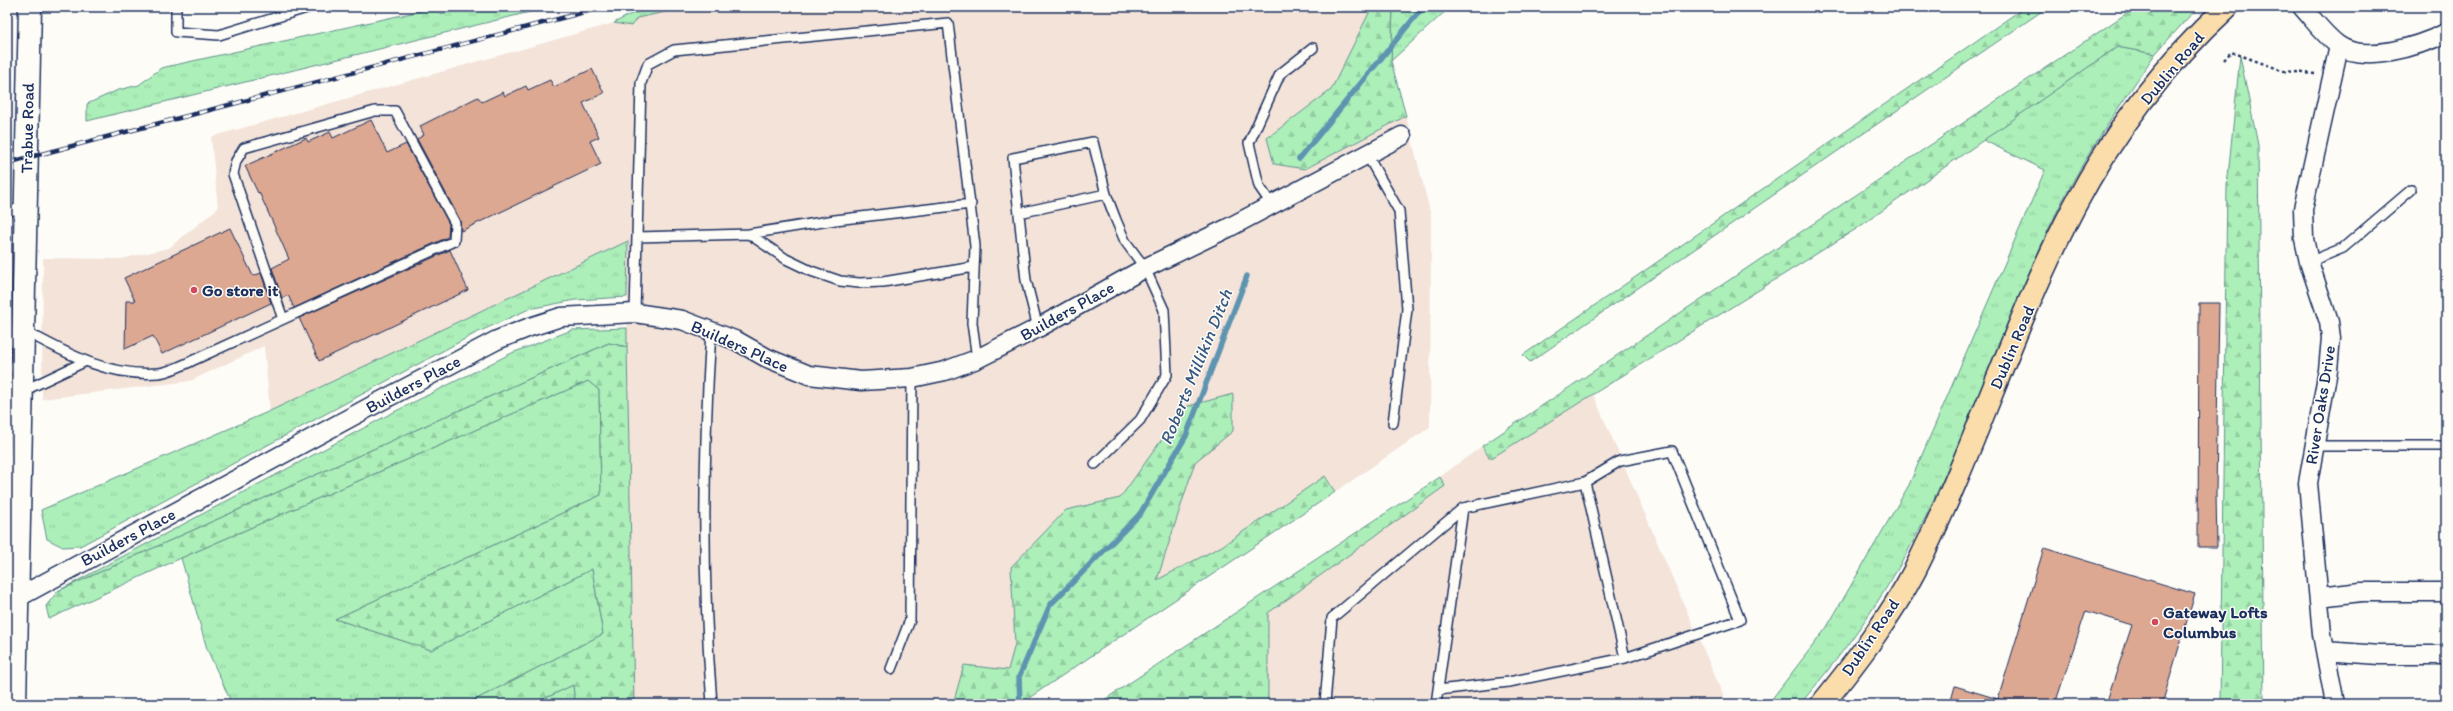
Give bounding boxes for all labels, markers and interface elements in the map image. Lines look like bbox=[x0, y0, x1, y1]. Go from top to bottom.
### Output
street label: Dublin Road bbox=[2136, 27, 2209, 109]
street label: Trabue Road bbox=[16, 82, 38, 174]
street label: Builders Place bbox=[1016, 277, 1118, 345]
place label: Go store it bbox=[202, 280, 279, 300]
marker: Go store it bbox=[189, 285, 199, 295]
water label: Roberts Millikin Ditch bbox=[1155, 285, 1237, 448]
street label: Dublin Road bbox=[1985, 301, 2039, 392]
street label: Builders Place bbox=[688, 316, 792, 376]
street label: River Oaks Drive bbox=[2301, 344, 2339, 466]
street label: Builders Place bbox=[362, 351, 464, 417]
street label: Builders Place bbox=[77, 504, 179, 570]
street label: Dublin Road bbox=[1837, 594, 1904, 680]
place label: Gateway Lofts Columbus bbox=[2163, 602, 2268, 642]
marker: Gateway Lofts Columbus bbox=[2150, 617, 2160, 627]

